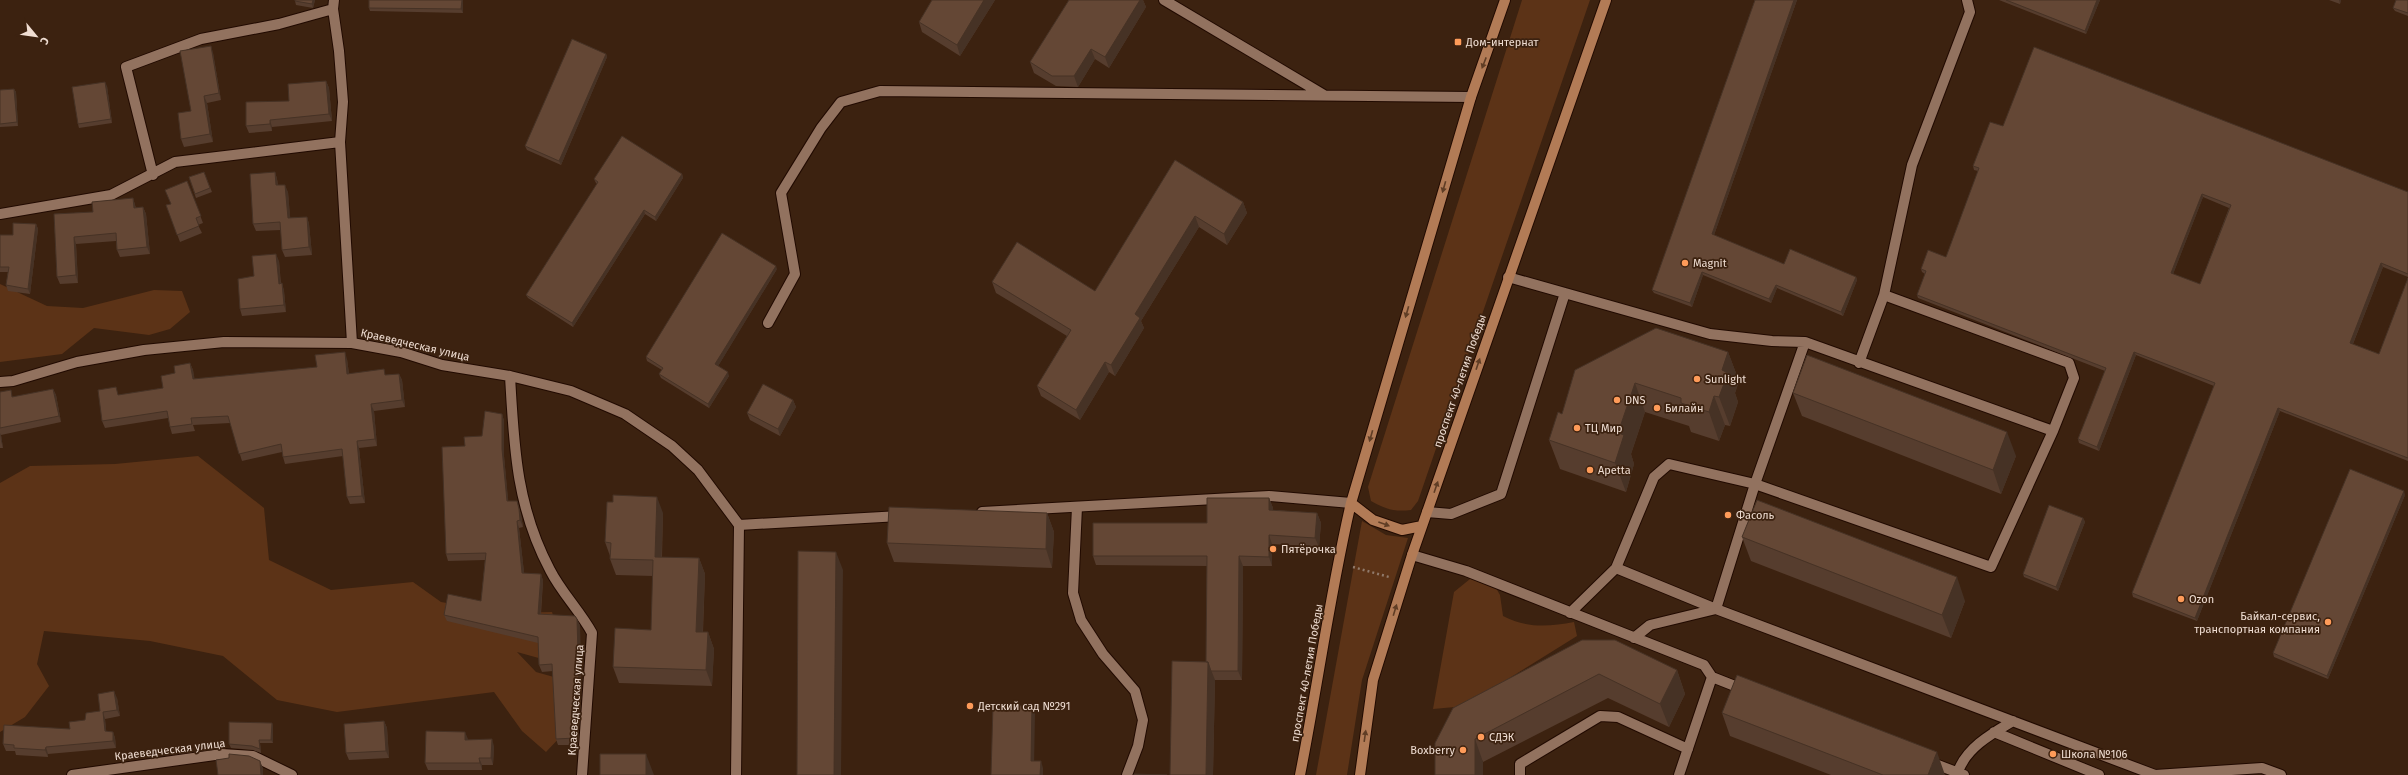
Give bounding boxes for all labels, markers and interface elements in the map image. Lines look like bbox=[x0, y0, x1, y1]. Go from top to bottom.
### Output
north arrow bbox=[16, 16, 56, 56]
text: С bbox=[37, 35, 52, 47]
place label: Дом-интернат bbox=[1465, 36, 1539, 49]
marker: Дом-интернат bbox=[1453, 37, 1463, 47]
one-way arrow bbox=[1480, 58, 1486, 70]
one-way arrow bbox=[1441, 181, 1447, 193]
place label: Magnit bbox=[1693, 257, 1727, 270]
marker: Magnit bbox=[1680, 258, 1690, 268]
one-way arrow bbox=[1404, 306, 1410, 318]
street label: проспект 40-летия Победы bbox=[1431, 313, 1489, 449]
street label: Краеведческая улица bbox=[359, 326, 471, 364]
one-way arrow bbox=[1476, 358, 1482, 370]
place label: Sunlight bbox=[1705, 373, 1746, 386]
marker: Sunlight bbox=[1692, 374, 1702, 384]
place label: DNS bbox=[1625, 394, 1646, 407]
marker: DNS bbox=[1612, 395, 1622, 405]
place label: Билайн bbox=[1665, 402, 1703, 415]
marker: Билайн bbox=[1652, 403, 1662, 413]
place label: ТЦ Мир bbox=[1585, 422, 1623, 435]
marker: ТЦ Мир bbox=[1572, 423, 1582, 433]
one-way arrow bbox=[1368, 431, 1374, 443]
place label: Apetta bbox=[1598, 464, 1631, 477]
marker: Apetta bbox=[1585, 465, 1595, 475]
one-way arrow bbox=[1433, 480, 1439, 492]
place label: Фасоль bbox=[1736, 509, 1775, 522]
marker: Фасоль bbox=[1723, 510, 1733, 520]
one-way arrow bbox=[1378, 521, 1390, 527]
place label: Пятёрочка bbox=[1281, 543, 1336, 556]
marker: Пятёрочка bbox=[1268, 544, 1278, 554]
place label: Ozon bbox=[2189, 593, 2214, 606]
marker: Ozon bbox=[2176, 594, 2186, 604]
street label: проспект 40-летия Победы bbox=[1288, 603, 1326, 743]
one-way arrow bbox=[1392, 604, 1398, 616]
place label: Байкал-сервис, транспортная компания bbox=[2194, 610, 2320, 636]
marker: Байкал-сервис, транспортная компания bbox=[2323, 617, 2333, 627]
street label: Краеведческая улица bbox=[566, 644, 586, 756]
place label: Детский сад №291 bbox=[977, 700, 1070, 713]
marker: Детский сад №291 bbox=[965, 701, 975, 711]
one-way arrow bbox=[1362, 730, 1369, 742]
place label: СДЭК bbox=[1489, 731, 1515, 744]
marker: СДЭК bbox=[1476, 732, 1486, 742]
street label: Краеведческая улица bbox=[114, 737, 226, 763]
place label: Boxberry bbox=[1410, 744, 1456, 757]
marker: Boxberry bbox=[1458, 745, 1468, 755]
place label: Школа №106 bbox=[2061, 748, 2128, 761]
marker: Школа №106 bbox=[2048, 749, 2058, 759]

